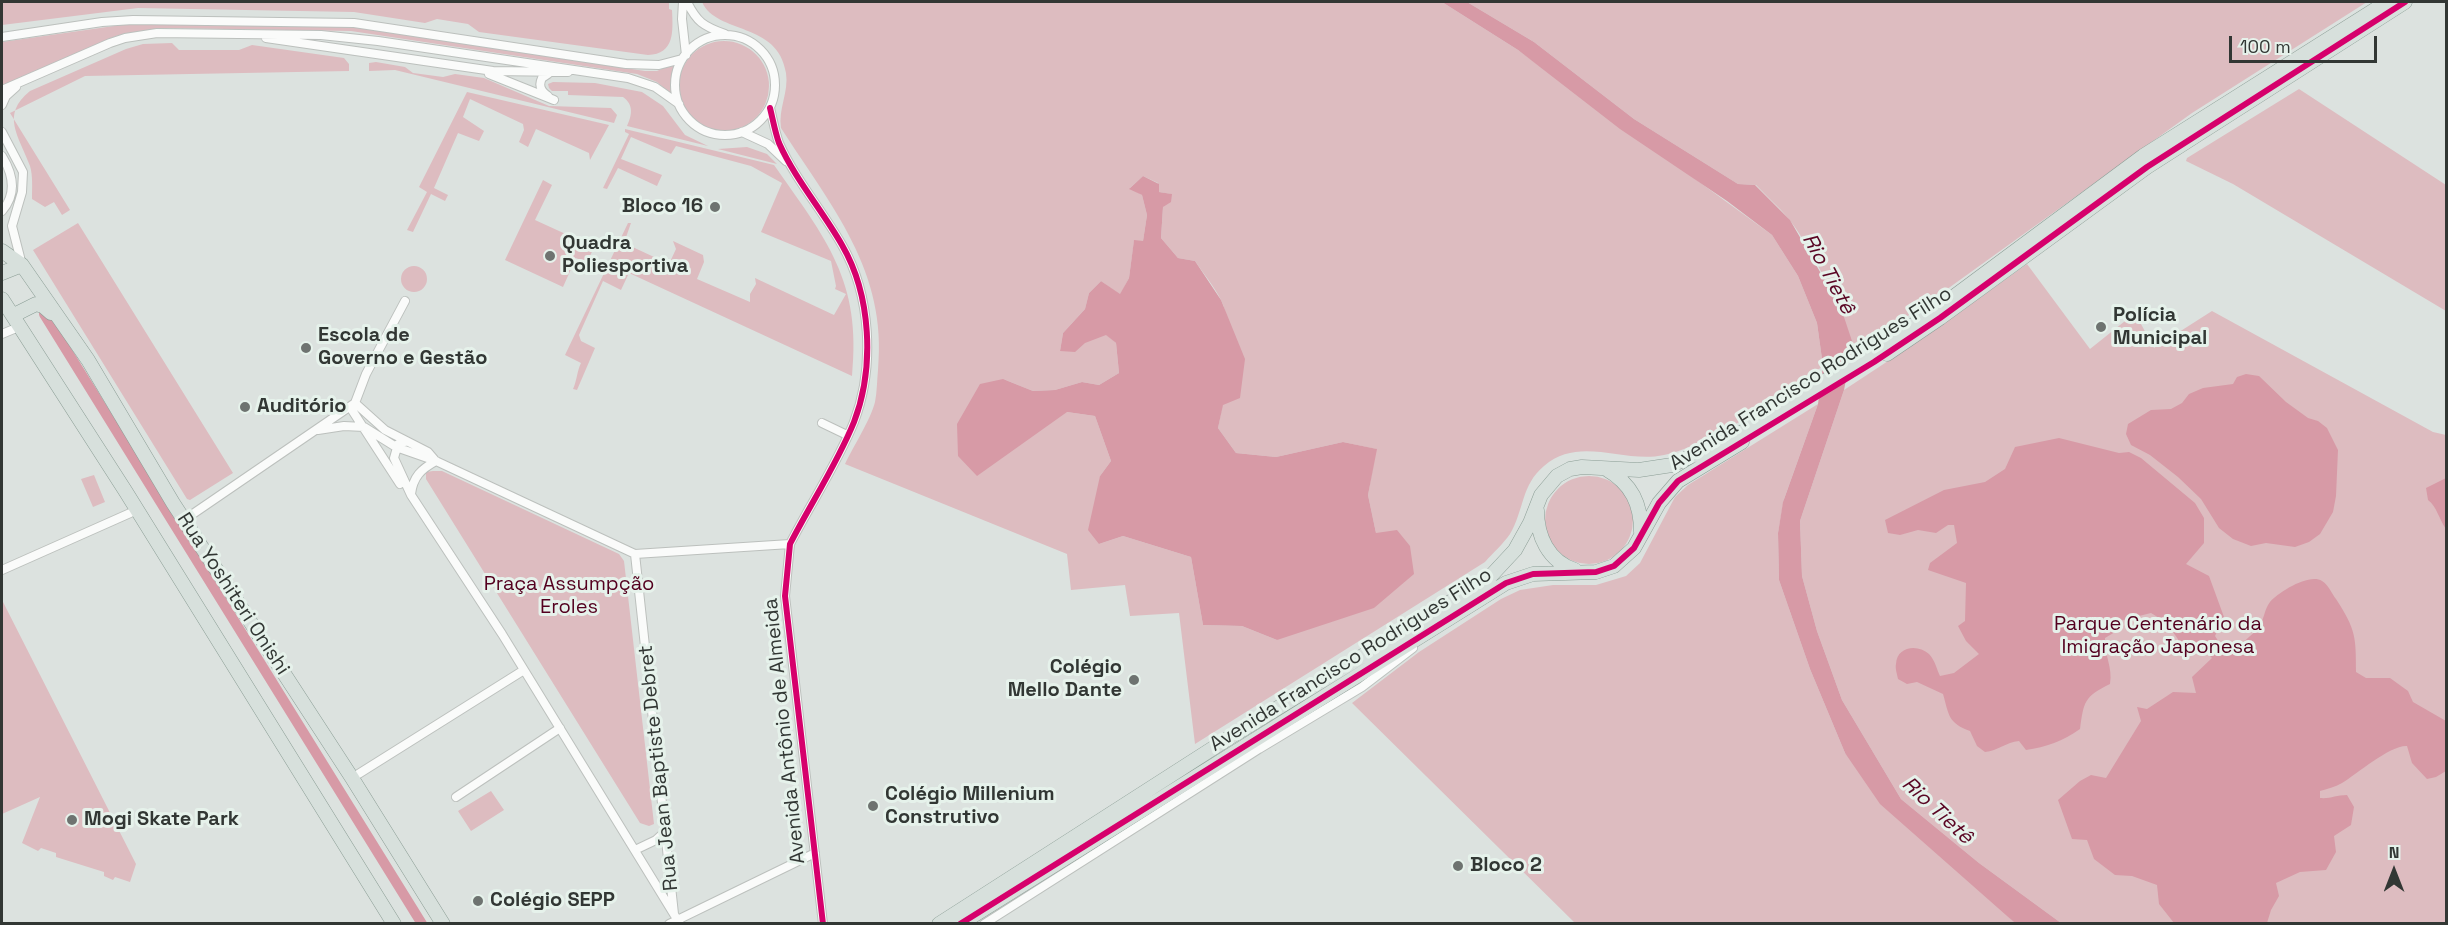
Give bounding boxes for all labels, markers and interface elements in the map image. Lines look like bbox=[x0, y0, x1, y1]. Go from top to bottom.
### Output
scale bar bbox=[2232, 24, 2380, 62]
text: 100 m bbox=[2240, 35, 2291, 58]
place label: Bloco 16 bbox=[622, 195, 703, 219]
marker: Bloco 16 bbox=[708, 200, 722, 214]
water label: Rio Tietê bbox=[1796, 229, 1860, 319]
place label: Quadra Poliesportiva bbox=[562, 232, 688, 279]
marker: Quadra Poliesportiva bbox=[543, 249, 557, 263]
street label: Avenida Francisco Rodrigues Filho bbox=[1666, 282, 1956, 476]
place label: Polícia Municipal bbox=[2113, 304, 2207, 351]
marker: Polícia Municipal bbox=[2094, 320, 2108, 334]
place label: Escola de Governo e Gestão bbox=[318, 324, 487, 371]
marker: Escola de Governo e Gestão bbox=[299, 341, 313, 355]
place label: Auditório bbox=[257, 395, 347, 419]
marker: Auditório bbox=[238, 400, 252, 414]
street label: Rua Yoshiteri Onishi bbox=[172, 508, 294, 680]
street label: Avenida Francisco Rodrigues Filho bbox=[1206, 563, 1496, 757]
park label: Praça Assumpção Eroles bbox=[484, 573, 654, 620]
street label: Avenida Antônio de Almeida bbox=[759, 597, 811, 865]
park label: Parque Centenário da Imigração Japonesa bbox=[2054, 613, 2262, 660]
street label: Rua Jean Baptiste Debret bbox=[634, 644, 684, 892]
place label: Colégio Mello Dante bbox=[1008, 656, 1122, 703]
marker: Colégio Mello Dante bbox=[1127, 673, 1141, 687]
water label: Rio Tietê bbox=[1896, 772, 1978, 850]
place label: Colégio Millenium Construtivo bbox=[885, 783, 1055, 830]
marker: Colégio Millenium Construtivo bbox=[866, 799, 880, 813]
place label: Mogi Skate Park bbox=[84, 808, 239, 832]
marker: Mogi Skate Park bbox=[65, 813, 79, 827]
north arrow bbox=[2364, 841, 2424, 901]
text: N bbox=[2389, 842, 2399, 863]
place label: Bloco 2 bbox=[1470, 854, 1542, 878]
marker: Bloco 2 bbox=[1451, 859, 1465, 873]
place label: Colégio SEPP bbox=[490, 889, 615, 913]
marker: Colégio SEPP bbox=[471, 894, 485, 908]

